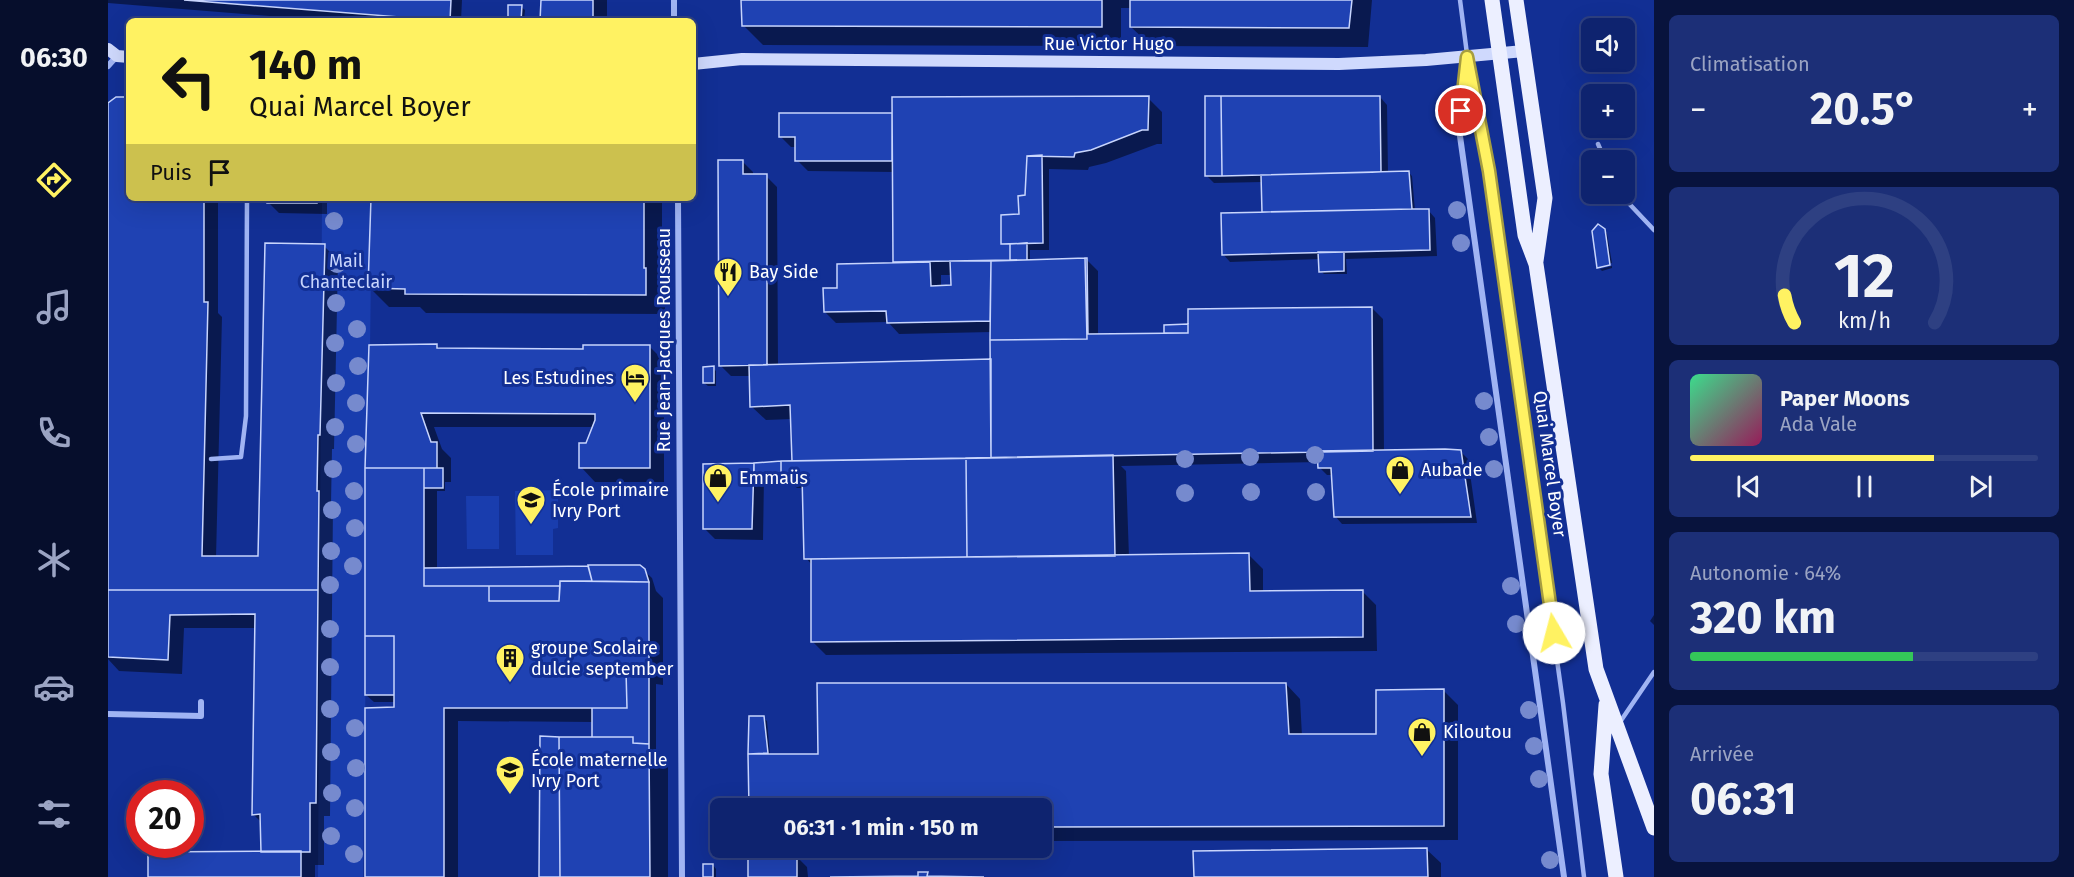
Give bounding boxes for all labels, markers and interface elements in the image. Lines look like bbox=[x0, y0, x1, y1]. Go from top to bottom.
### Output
map controls bbox=[1581, 18, 1635, 204]
button: sound bbox=[1581, 18, 1635, 72]
street label: Rue Victor Hugo bbox=[1044, 33, 1174, 55]
text: 140 m bbox=[249, 40, 362, 90]
text: 06:30 bbox=[20, 42, 88, 74]
icon: left bbox=[150, 42, 228, 120]
text: Climatisation bbox=[1690, 52, 1810, 76]
text: 20.5° bbox=[1810, 82, 1918, 136]
button: + bbox=[1581, 84, 1635, 138]
pin bbox=[1435, 85, 1486, 136]
text: − bbox=[1690, 90, 1707, 130]
text: + bbox=[2022, 90, 2038, 130]
text: Quai Marcel Boyer bbox=[249, 91, 471, 123]
icon: arrive bbox=[1444, 94, 1477, 127]
button: − bbox=[1581, 150, 1635, 204]
icon: arrive bbox=[203, 156, 236, 189]
icon: directions bbox=[33, 159, 75, 201]
text: Puis bbox=[150, 159, 191, 186]
street label: Rue Jean-Jacques Rousseau bbox=[653, 228, 675, 452]
text: 12 bbox=[1833, 239, 1895, 314]
park label: Mail Chanteclair bbox=[300, 250, 392, 293]
restaurant icon: Bay Side bbox=[712, 256, 744, 298]
place label: Bay Side bbox=[749, 261, 819, 283]
icon: music bbox=[33, 286, 75, 328]
text: km/h bbox=[1837, 309, 1891, 335]
hotel icon: Les Estudines bbox=[619, 362, 651, 404]
place label: Les Estudines bbox=[503, 367, 614, 389]
text: Paper Moons bbox=[1780, 385, 1910, 412]
street label: Quai Marcel Boyer bbox=[1529, 389, 1571, 539]
icon: phone bbox=[33, 412, 75, 454]
text: Ada Vale bbox=[1780, 412, 1857, 436]
shop icon: Aubade bbox=[1384, 454, 1416, 496]
place label: Aubade bbox=[1421, 459, 1483, 481]
shop icon: Emmaüs bbox=[702, 462, 734, 504]
place label: Emmaüs bbox=[739, 467, 808, 489]
icon: previous bbox=[1732, 470, 1765, 503]
icon: pause bbox=[1848, 470, 1881, 503]
icon: next bbox=[1964, 470, 1997, 503]
place label: École primaire Ivry Port bbox=[552, 478, 669, 522]
school or university icon: École primaire Ivry Port bbox=[515, 484, 547, 526]
icon: climate bbox=[33, 539, 75, 581]
text: Autonomie · 64% bbox=[1690, 561, 1841, 585]
text: 320 km bbox=[1690, 591, 1836, 645]
position arrow bbox=[1522, 601, 1586, 665]
place label: groupe Scolaire dulcie september bbox=[531, 637, 674, 680]
building icon: groupe Scolaire dulcie september bbox=[494, 642, 526, 684]
icon: car bbox=[33, 666, 75, 708]
shop icon: Kiloutou bbox=[1406, 716, 1438, 758]
place label: Kiloutou bbox=[1443, 721, 1512, 743]
text: Arrivée bbox=[1690, 742, 1754, 766]
place label: École maternelle Ivry Port bbox=[531, 748, 668, 792]
school or university icon: École maternelle Ivry Port bbox=[494, 754, 526, 796]
text: 06:31 bbox=[1690, 772, 1797, 826]
speed limit sign: 20 bbox=[126, 780, 204, 858]
icon: filters bbox=[33, 793, 75, 835]
text: 06:31 · 1 min · 150 m bbox=[783, 814, 979, 841]

